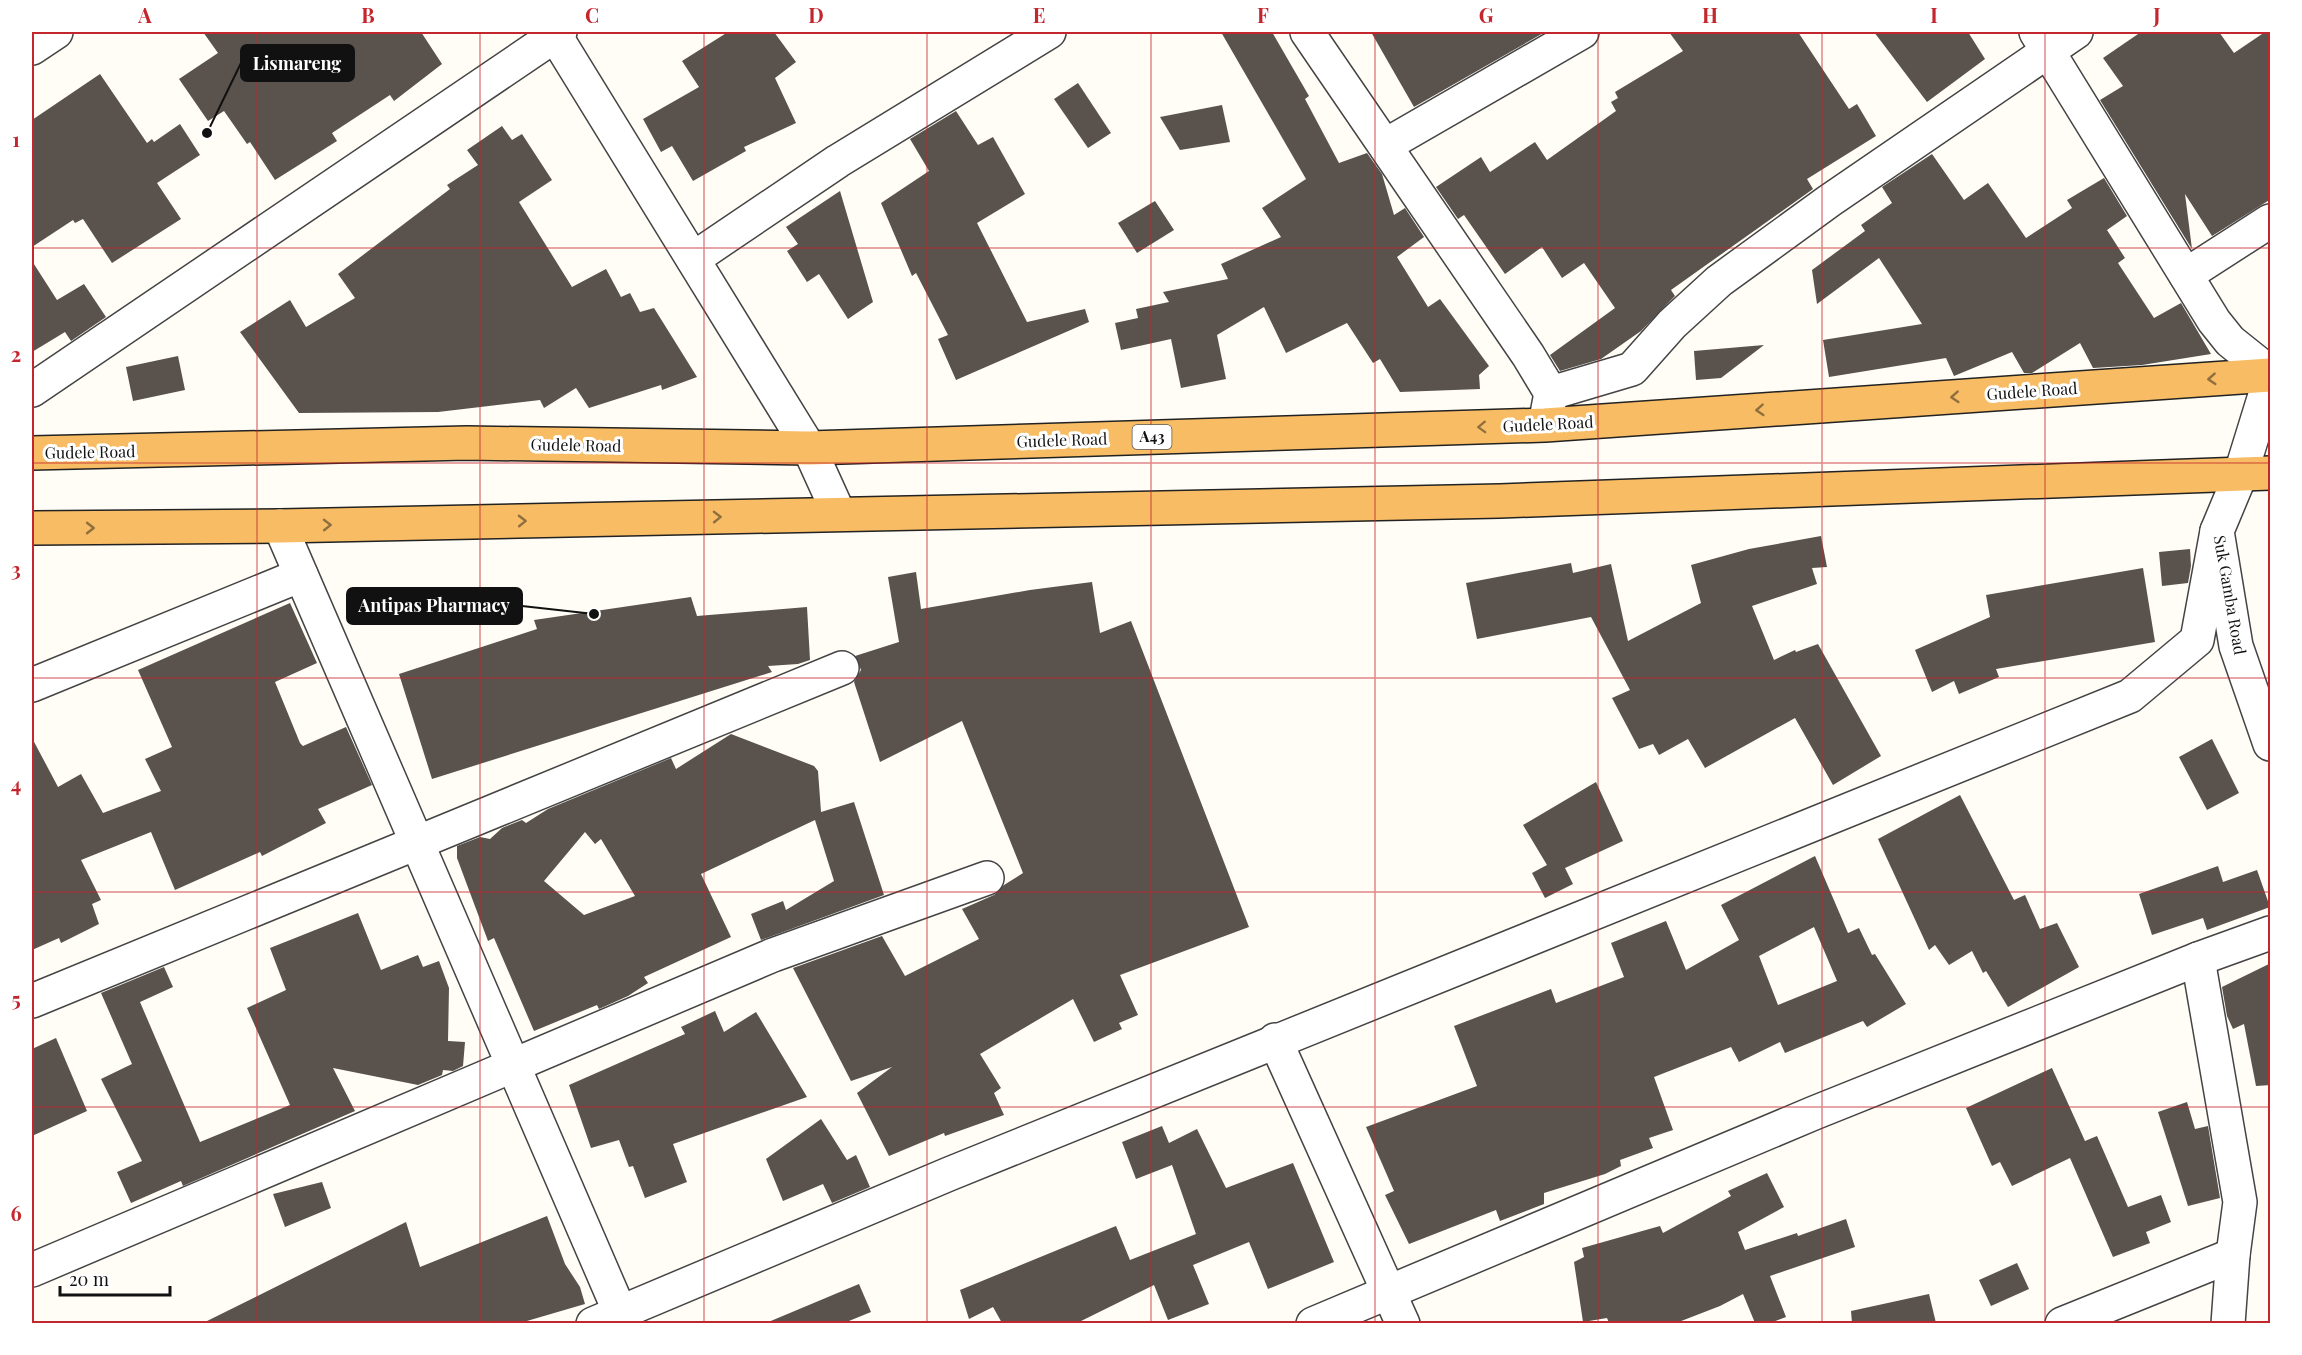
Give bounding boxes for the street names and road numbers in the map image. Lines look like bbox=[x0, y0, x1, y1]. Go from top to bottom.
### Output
street label: Gudele Road bbox=[1986, 377, 2078, 404]
street label: Gudele Road bbox=[1502, 411, 1594, 436]
road number: A43 bbox=[1132, 425, 1172, 449]
street label: Gudele Road bbox=[1016, 427, 1108, 452]
street label: Gudele Road bbox=[530, 433, 622, 456]
street label: Gudele Road bbox=[44, 440, 136, 463]
street label: Suk Gamba Road bbox=[2210, 533, 2251, 656]

